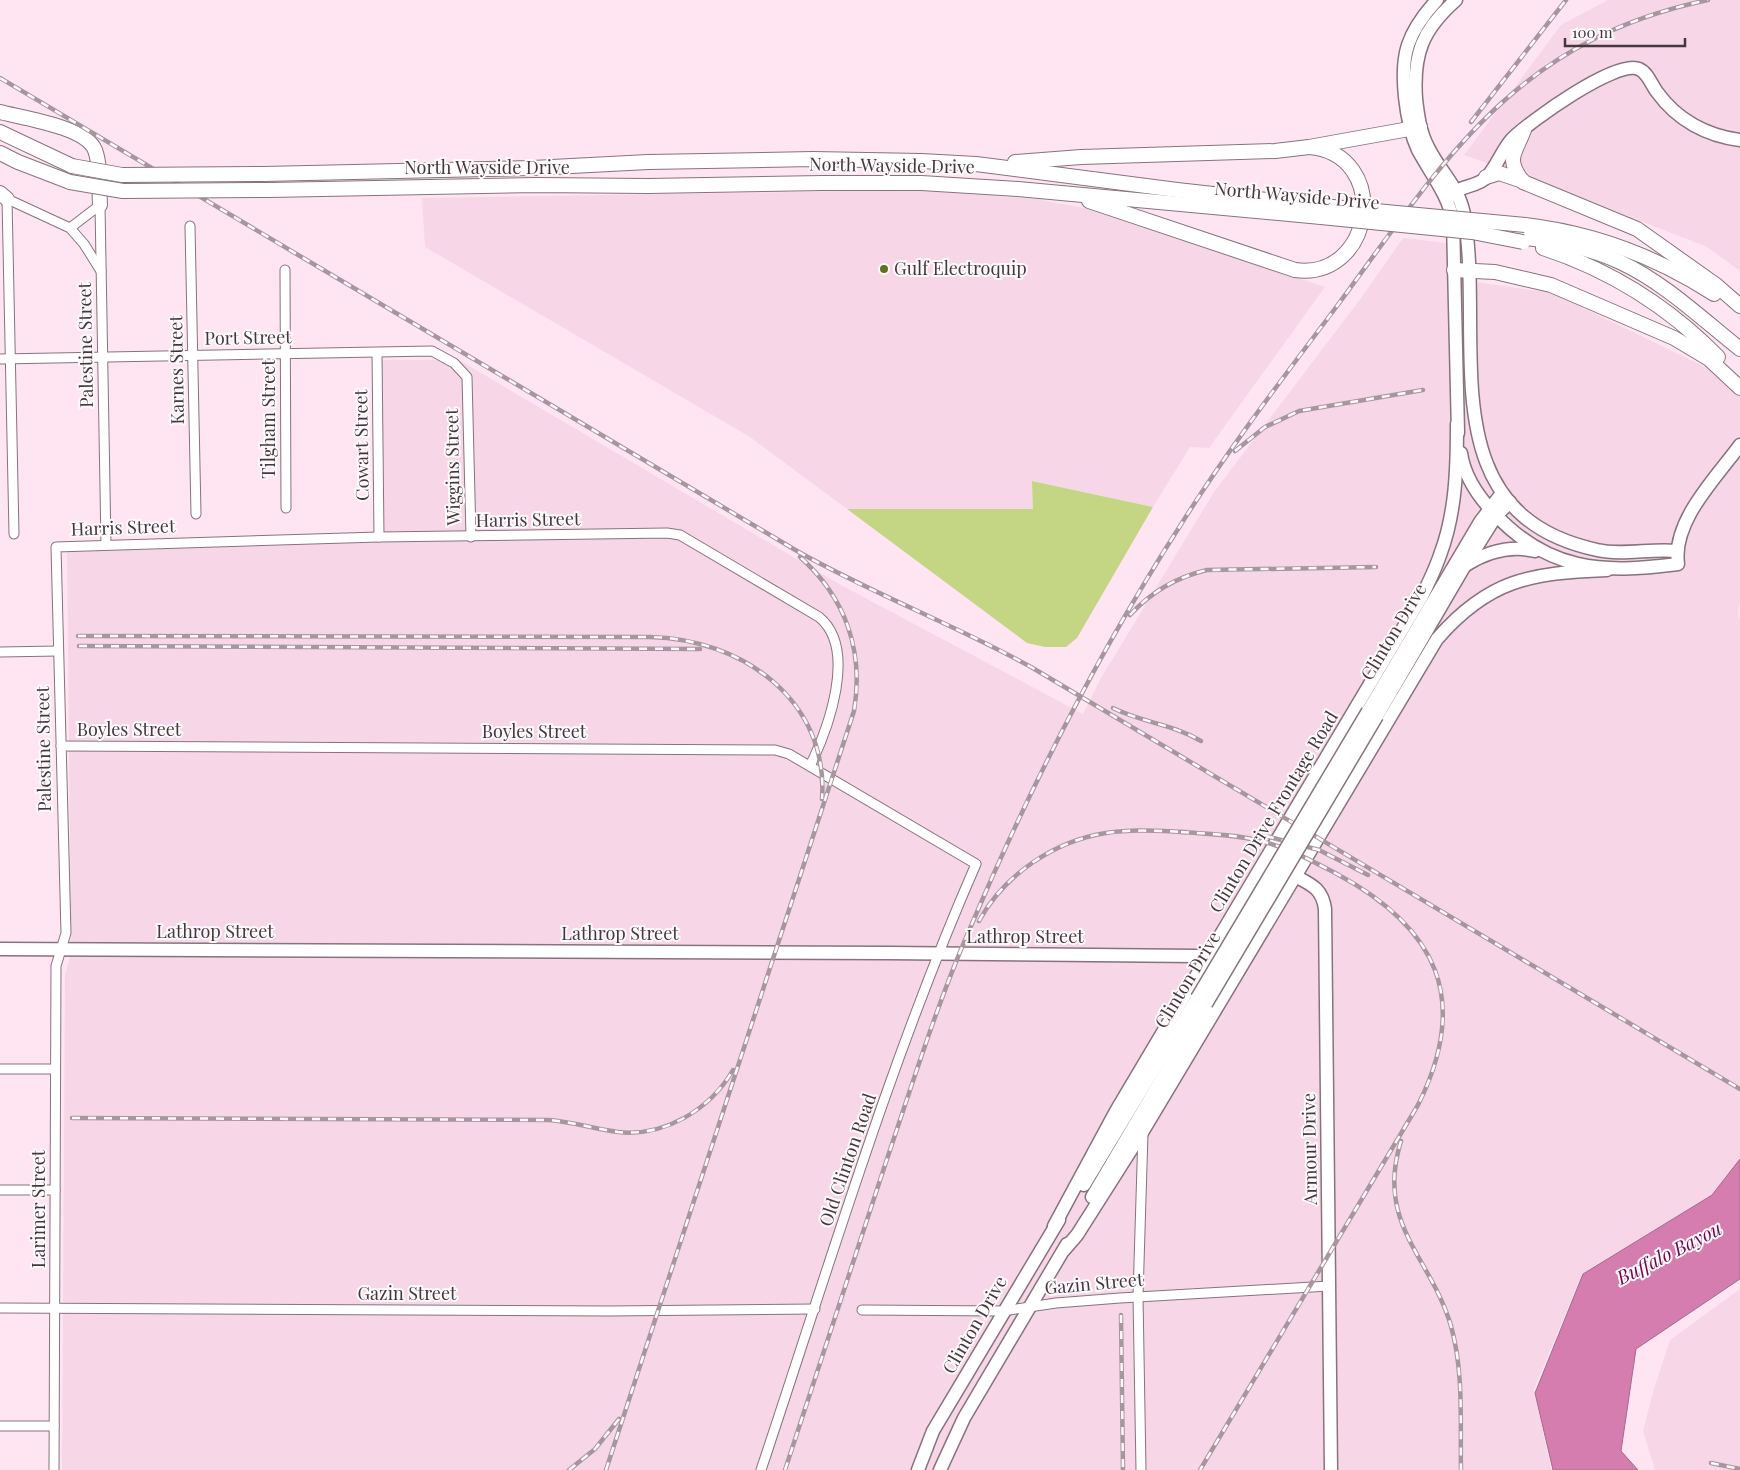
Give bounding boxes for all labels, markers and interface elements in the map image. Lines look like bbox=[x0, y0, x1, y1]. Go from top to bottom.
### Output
scale bar bbox=[1565, 15, 1685, 47]
text: 100 m bbox=[1572, 22, 1613, 42]
street label: North Wayside Drive bbox=[809, 152, 975, 178]
street label: North Wayside Drive bbox=[404, 155, 570, 179]
street label: North Wayside Drive bbox=[1213, 176, 1381, 214]
place label: Gulf Electroquip bbox=[894, 256, 1027, 280]
marker: Gulf Electroquip bbox=[878, 263, 890, 275]
street label: Palestine Street bbox=[72, 281, 98, 408]
street label: Karnes Street bbox=[163, 314, 189, 425]
street label: Port Street bbox=[204, 324, 292, 350]
street label: Tilgham Street bbox=[256, 359, 280, 479]
street label: Cowart Street bbox=[348, 388, 374, 501]
street label: Wiggins Street bbox=[439, 408, 465, 527]
street label: Harris Street bbox=[475, 506, 581, 532]
street label: Harris Street bbox=[70, 513, 176, 541]
street label: Clinton Drive bbox=[1355, 579, 1432, 684]
street label: Palestine Street bbox=[30, 685, 56, 812]
street label: Clinton Drive Frontage Road bbox=[1203, 706, 1343, 917]
street label: Boyles Street bbox=[77, 717, 182, 741]
street label: Boyles Street bbox=[482, 719, 587, 743]
street label: Lathrop Street bbox=[156, 919, 274, 943]
street label: Lathrop Street bbox=[561, 921, 679, 945]
street label: Lathrop Street bbox=[966, 924, 1084, 948]
street label: Clinton Drive bbox=[1149, 927, 1226, 1032]
street label: Old Clinton Road bbox=[813, 1090, 881, 1229]
street label: Armour Drive bbox=[1296, 1093, 1322, 1206]
street label: Larimer Street bbox=[26, 1149, 50, 1268]
water label: Buffalo Bayou bbox=[1611, 1214, 1726, 1290]
street label: Gazin Street bbox=[1044, 1267, 1145, 1299]
street label: Clinton Drive bbox=[936, 1271, 1012, 1378]
street label: Gazin Street bbox=[358, 1281, 457, 1305]

